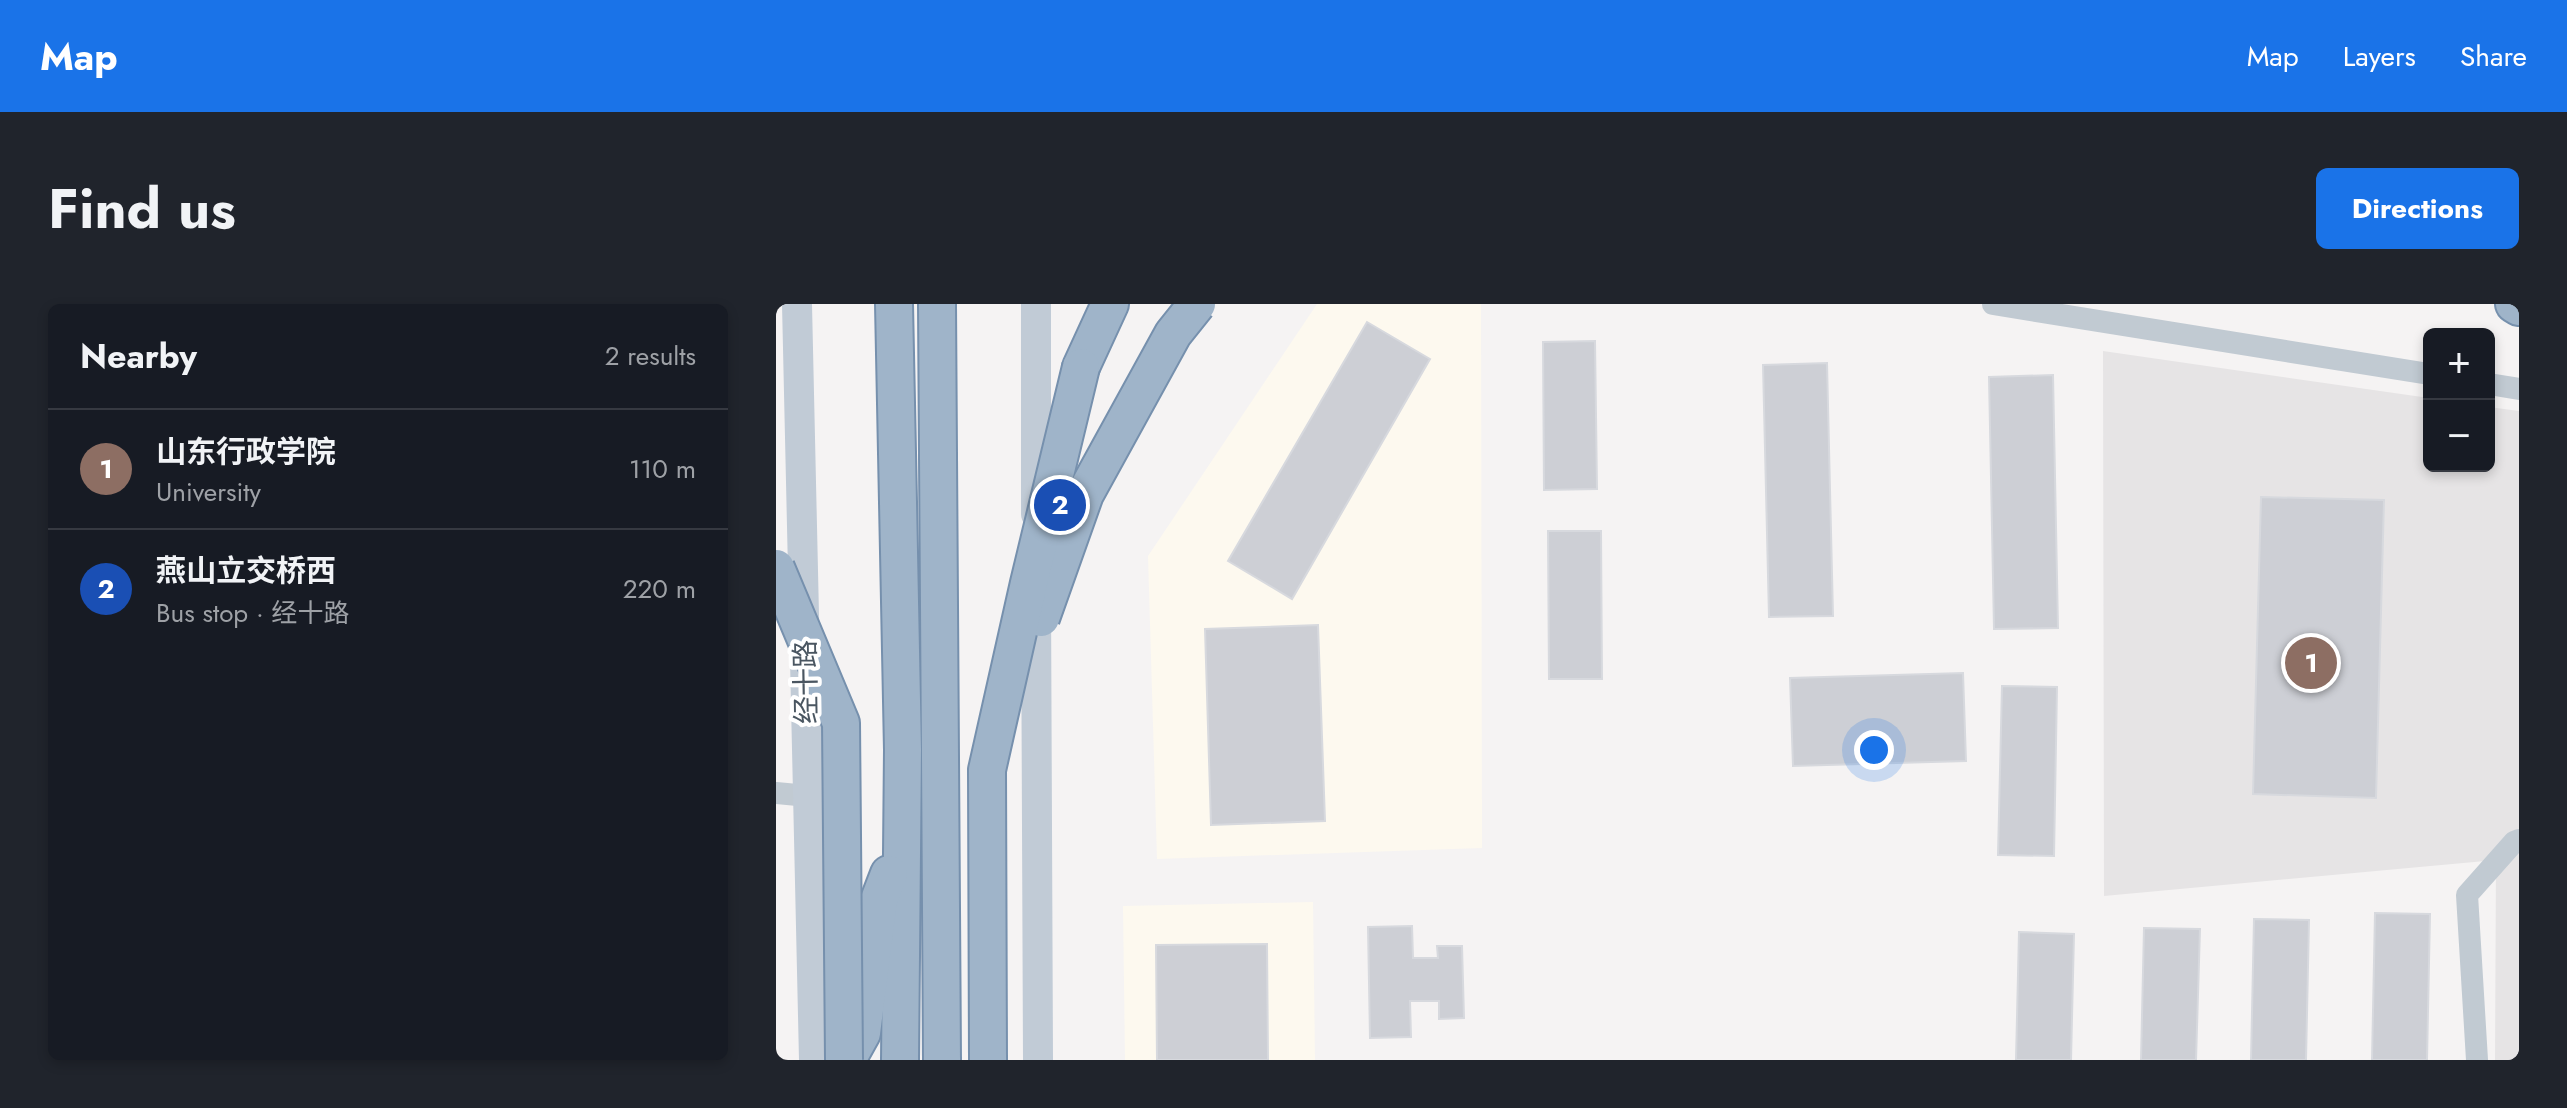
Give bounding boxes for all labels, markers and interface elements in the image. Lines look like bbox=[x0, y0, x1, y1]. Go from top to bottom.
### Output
text: Map bbox=[40, 29, 118, 84]
text: Map bbox=[2247, 36, 2299, 77]
text: Layers bbox=[2343, 36, 2416, 77]
text: Share bbox=[2460, 36, 2527, 77]
text: Find us bbox=[48, 168, 236, 249]
button: Directions bbox=[2316, 168, 2519, 249]
map controls bbox=[2423, 328, 2495, 472]
button: + bbox=[2423, 328, 2495, 400]
text: Nearby bbox=[80, 332, 197, 381]
text: 2 results bbox=[605, 337, 696, 375]
button: − bbox=[2423, 400, 2495, 472]
text: 山东行政学院 bbox=[156, 430, 336, 473]
text: 1 bbox=[99, 450, 113, 488]
text: 110 m bbox=[629, 450, 696, 488]
text: University bbox=[156, 473, 261, 511]
pin: 2 bbox=[1034, 475, 1086, 535]
text: 燕山立交桥西 bbox=[156, 549, 336, 592]
text: 2 bbox=[97, 570, 115, 608]
text: 220 m bbox=[623, 570, 696, 608]
text: Bus stop · 经十路 bbox=[156, 594, 350, 632]
pin: 1 bbox=[2285, 633, 2337, 693]
street label: 经十路 bbox=[785, 640, 827, 724]
your location bbox=[1854, 730, 1894, 770]

